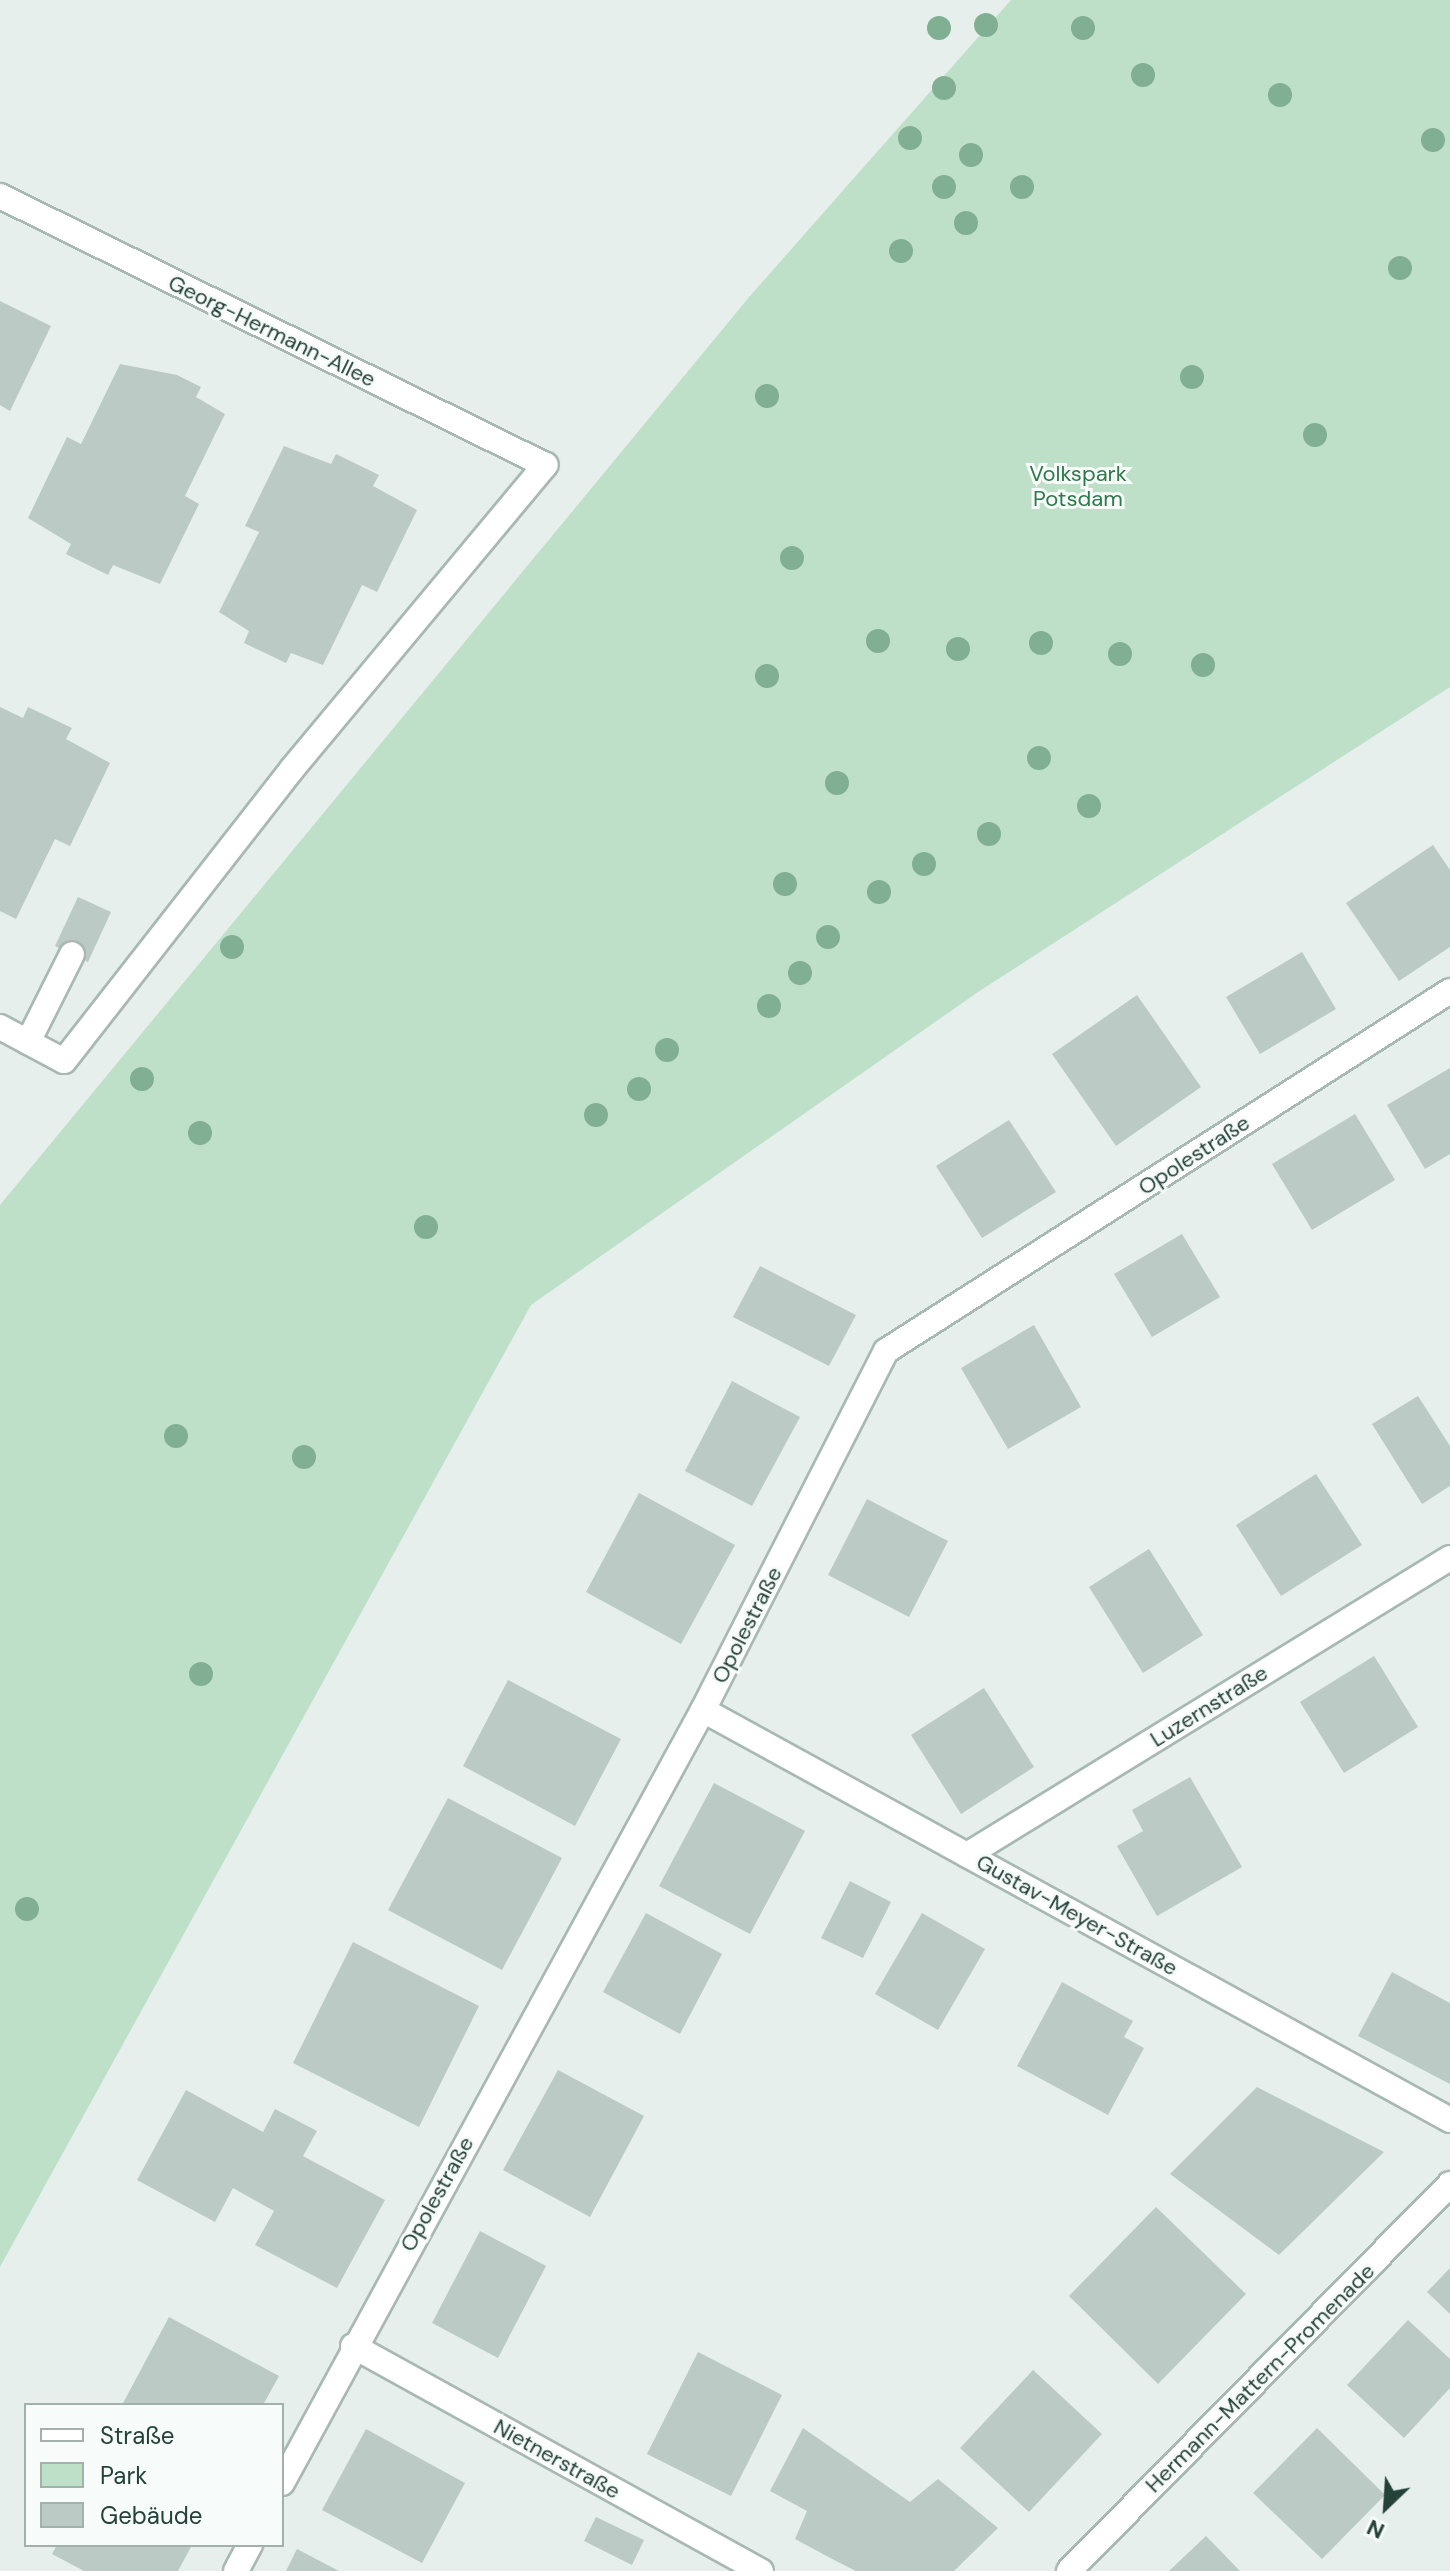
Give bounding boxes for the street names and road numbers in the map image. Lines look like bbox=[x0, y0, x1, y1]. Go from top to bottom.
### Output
street label: Georg-Hermann-Allee bbox=[164, 269, 380, 393]
street label: Opolestraße bbox=[1133, 1109, 1255, 1201]
street label: Opolestraße bbox=[706, 1562, 788, 1688]
street label: Luzernstraße bbox=[1145, 1659, 1273, 1753]
street label: Gustav-Meyer-Straße bbox=[972, 1849, 1182, 1981]
street label: Opolestraße bbox=[395, 2132, 479, 2256]
street label: Hermann-Mattern-Promenade bbox=[1140, 2258, 1380, 2498]
street label: Nietnerstraße bbox=[489, 2413, 625, 2505]

